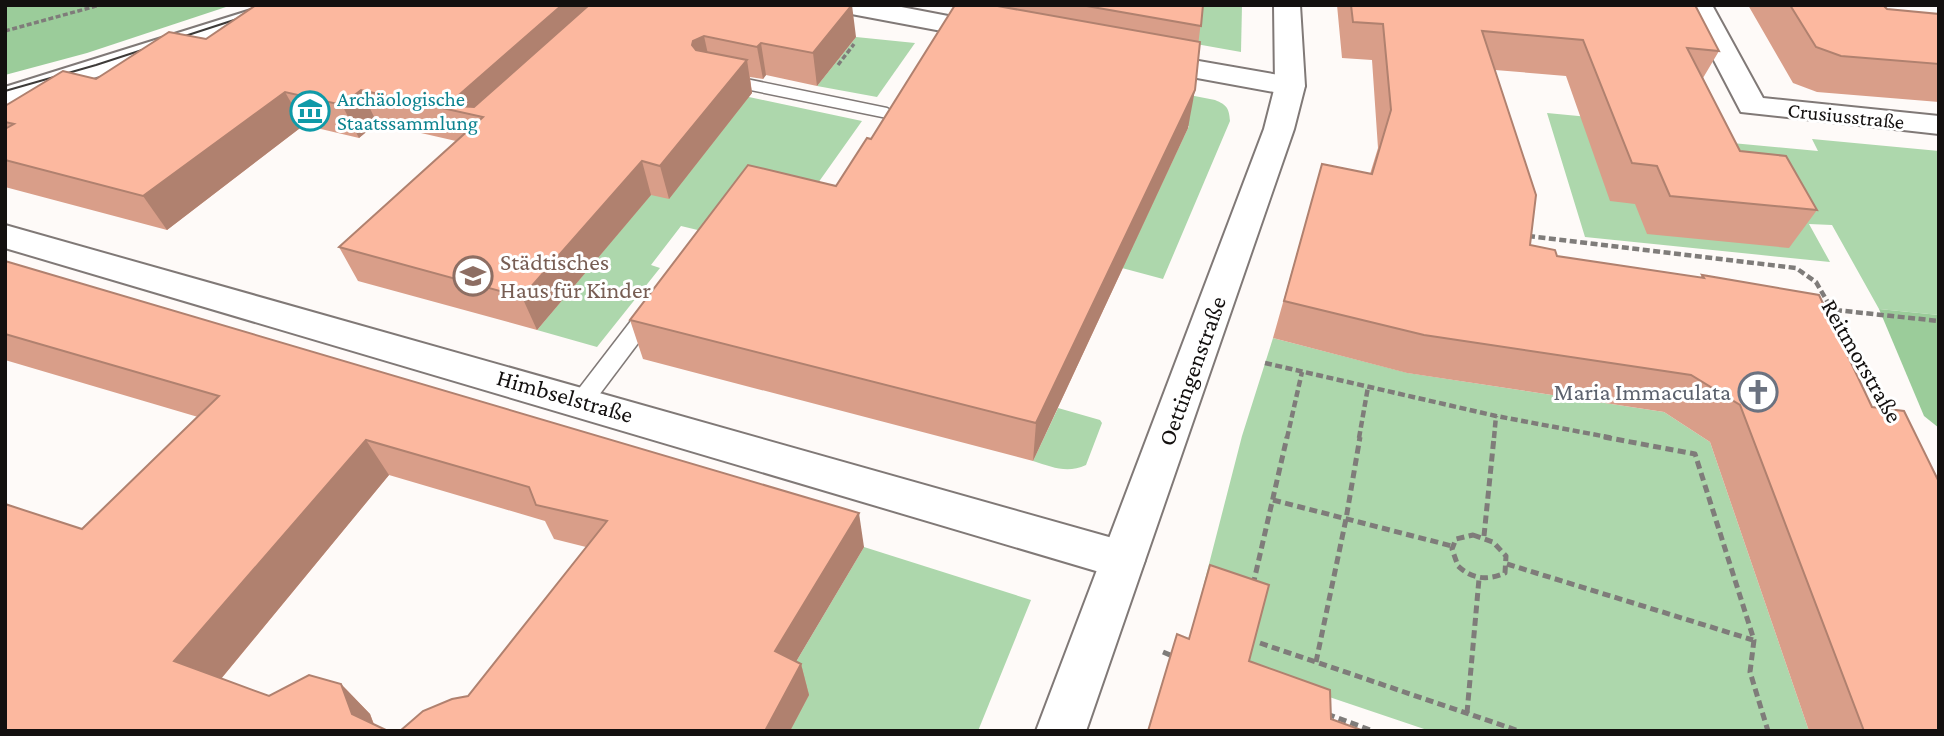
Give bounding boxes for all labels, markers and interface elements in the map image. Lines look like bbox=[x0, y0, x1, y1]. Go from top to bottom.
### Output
place label: Archäologische Staatssammlung bbox=[337, 87, 478, 135]
museum icon: Archäologische Staatssammlung bbox=[289, 90, 331, 132]
street label: Crusiusstraße bbox=[1787, 98, 1905, 134]
place label: Städtisches Haus für Kinder bbox=[500, 248, 652, 303]
school or university icon: Städtisches Haus für Kinder bbox=[452, 255, 494, 297]
street label: Oettingenstraße bbox=[1152, 292, 1231, 449]
street label: Reitmorstraße bbox=[1816, 294, 1909, 427]
street label: Himbselstraße bbox=[494, 363, 636, 428]
church icon: Maria Immaculata bbox=[1737, 371, 1779, 413]
place label: Maria Immaculata bbox=[1554, 378, 1731, 405]

